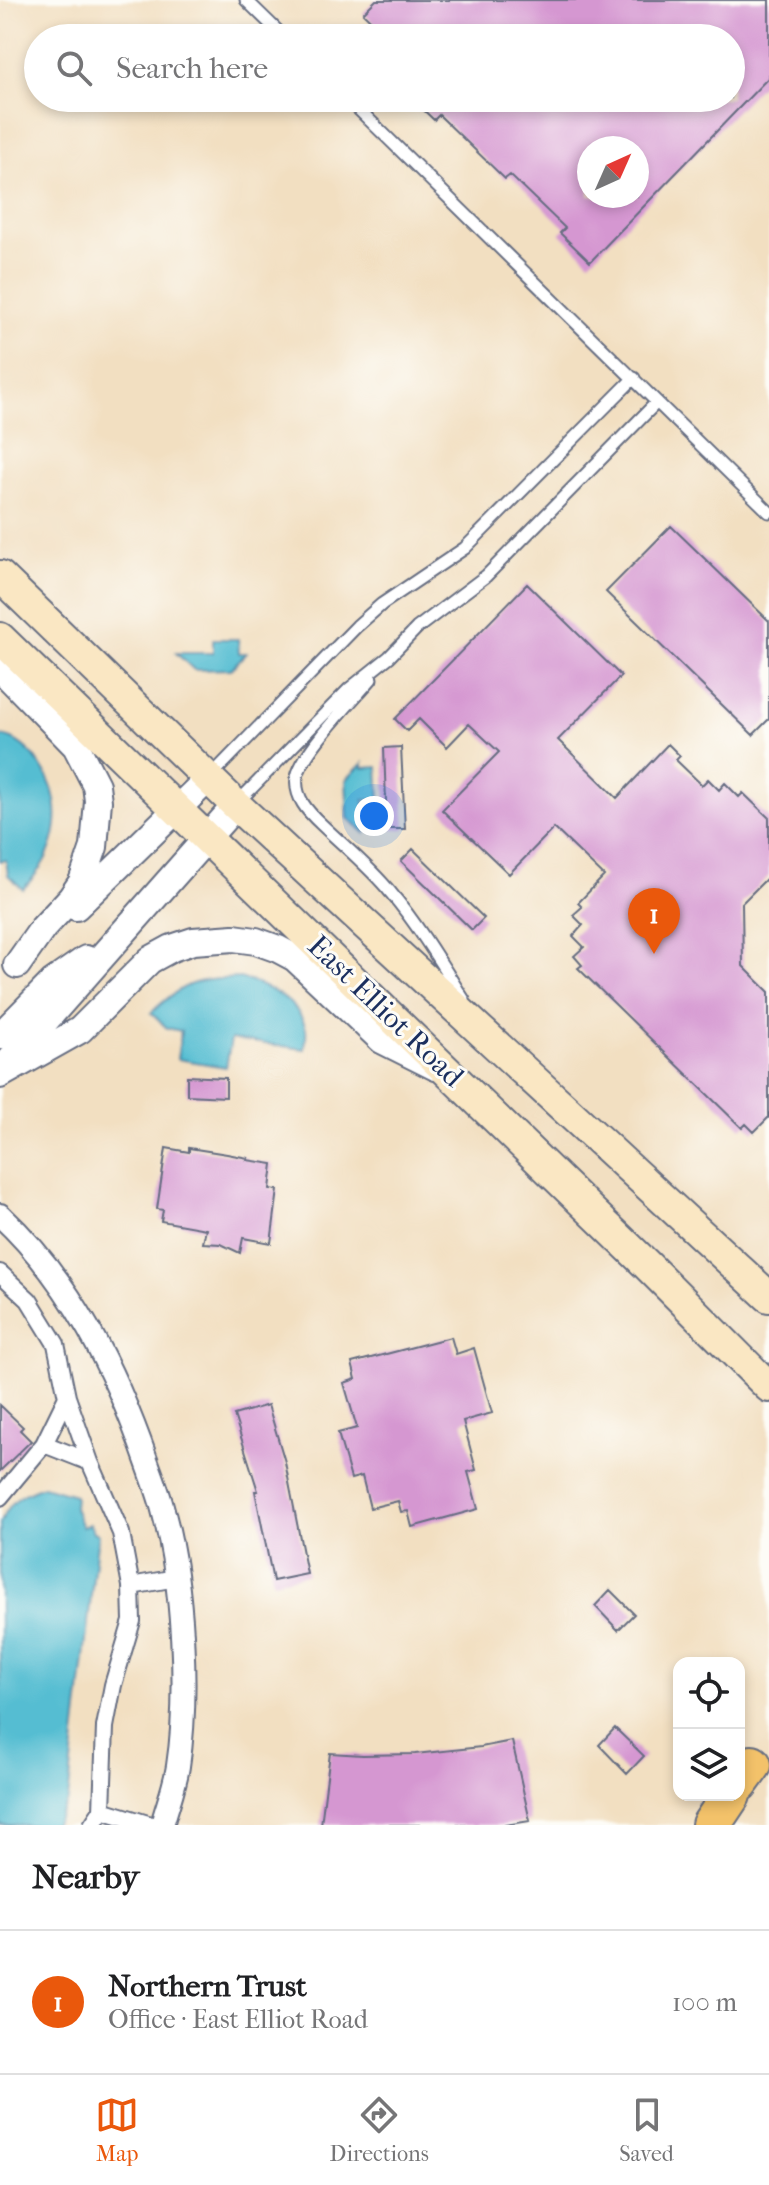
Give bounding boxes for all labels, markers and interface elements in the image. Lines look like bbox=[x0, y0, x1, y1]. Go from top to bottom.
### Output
search box bbox=[24, 24, 745, 112]
icon: search bbox=[52, 46, 96, 90]
text: Search here bbox=[116, 51, 268, 86]
north arrow bbox=[577, 136, 649, 208]
your location bbox=[354, 796, 394, 836]
pin: 1 bbox=[628, 888, 680, 954]
street label: East Elliot Road bbox=[301, 928, 471, 1095]
map controls bbox=[673, 1657, 745, 1801]
button: locate bbox=[673, 1657, 745, 1729]
button: layers bbox=[673, 1729, 745, 1801]
text: Nearby bbox=[32, 1857, 139, 1897]
text: Northern Trust bbox=[108, 1969, 307, 2004]
text: 1 bbox=[53, 1987, 63, 2018]
text: 100 m bbox=[672, 1987, 737, 2018]
text: Office · East Elliot Road bbox=[108, 2004, 368, 2035]
tab: Map bbox=[95, 2093, 139, 2167]
tab: Directions bbox=[330, 2093, 429, 2167]
tab: Saved bbox=[619, 2093, 674, 2167]

